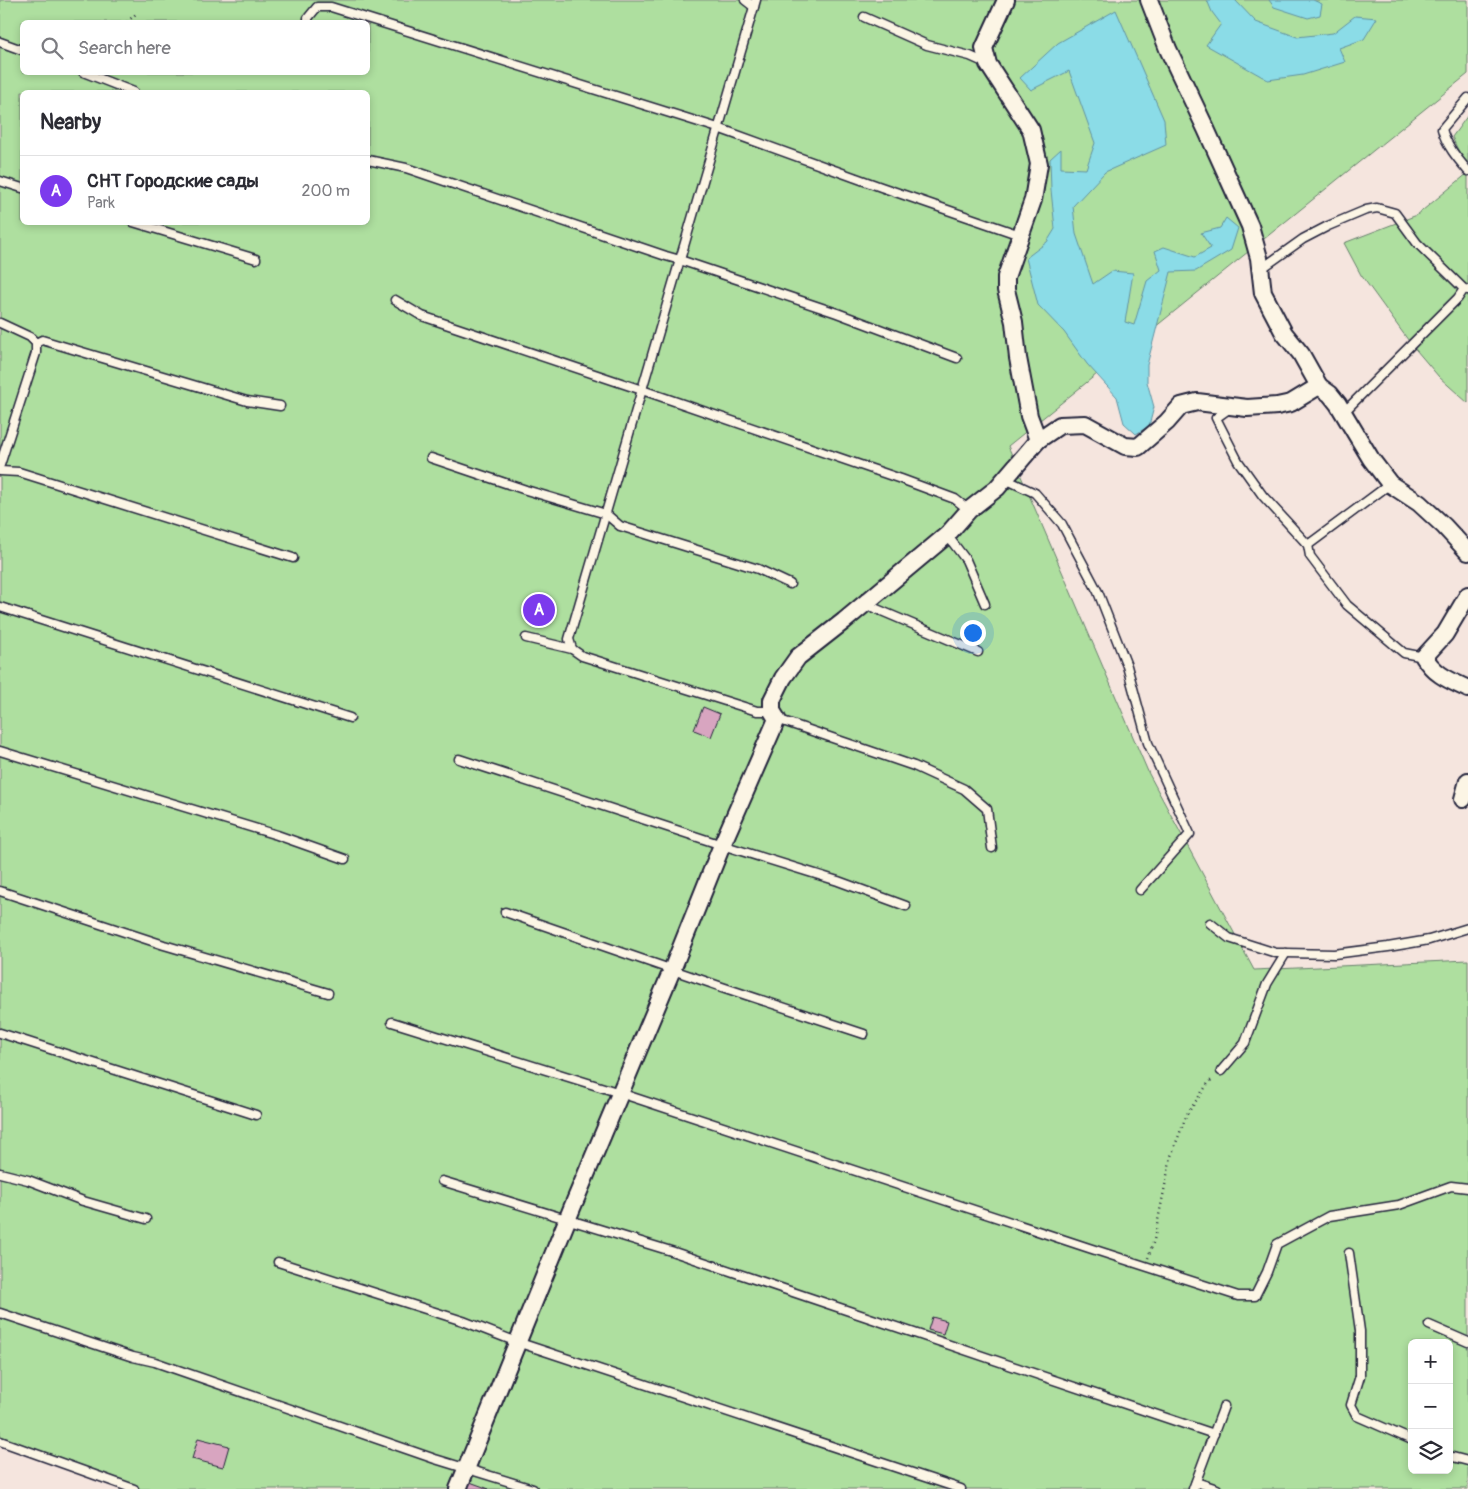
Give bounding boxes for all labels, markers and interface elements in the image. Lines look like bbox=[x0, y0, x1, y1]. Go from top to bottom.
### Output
search box bbox=[20, 20, 370, 75]
icon: search bbox=[38, 34, 66, 62]
text: Search here bbox=[78, 36, 171, 60]
text: Nearby bbox=[40, 109, 101, 136]
text: СНТ Городские сады bbox=[87, 169, 259, 193]
text: A bbox=[51, 181, 61, 201]
text: 200 m bbox=[302, 181, 350, 201]
text: Park bbox=[87, 193, 115, 213]
pin: A bbox=[523, 591, 555, 629]
your location bbox=[960, 620, 986, 646]
map controls bbox=[1408, 1339, 1453, 1474]
button: + bbox=[1408, 1339, 1453, 1384]
button: − bbox=[1408, 1384, 1453, 1429]
button: layers bbox=[1408, 1429, 1453, 1474]

